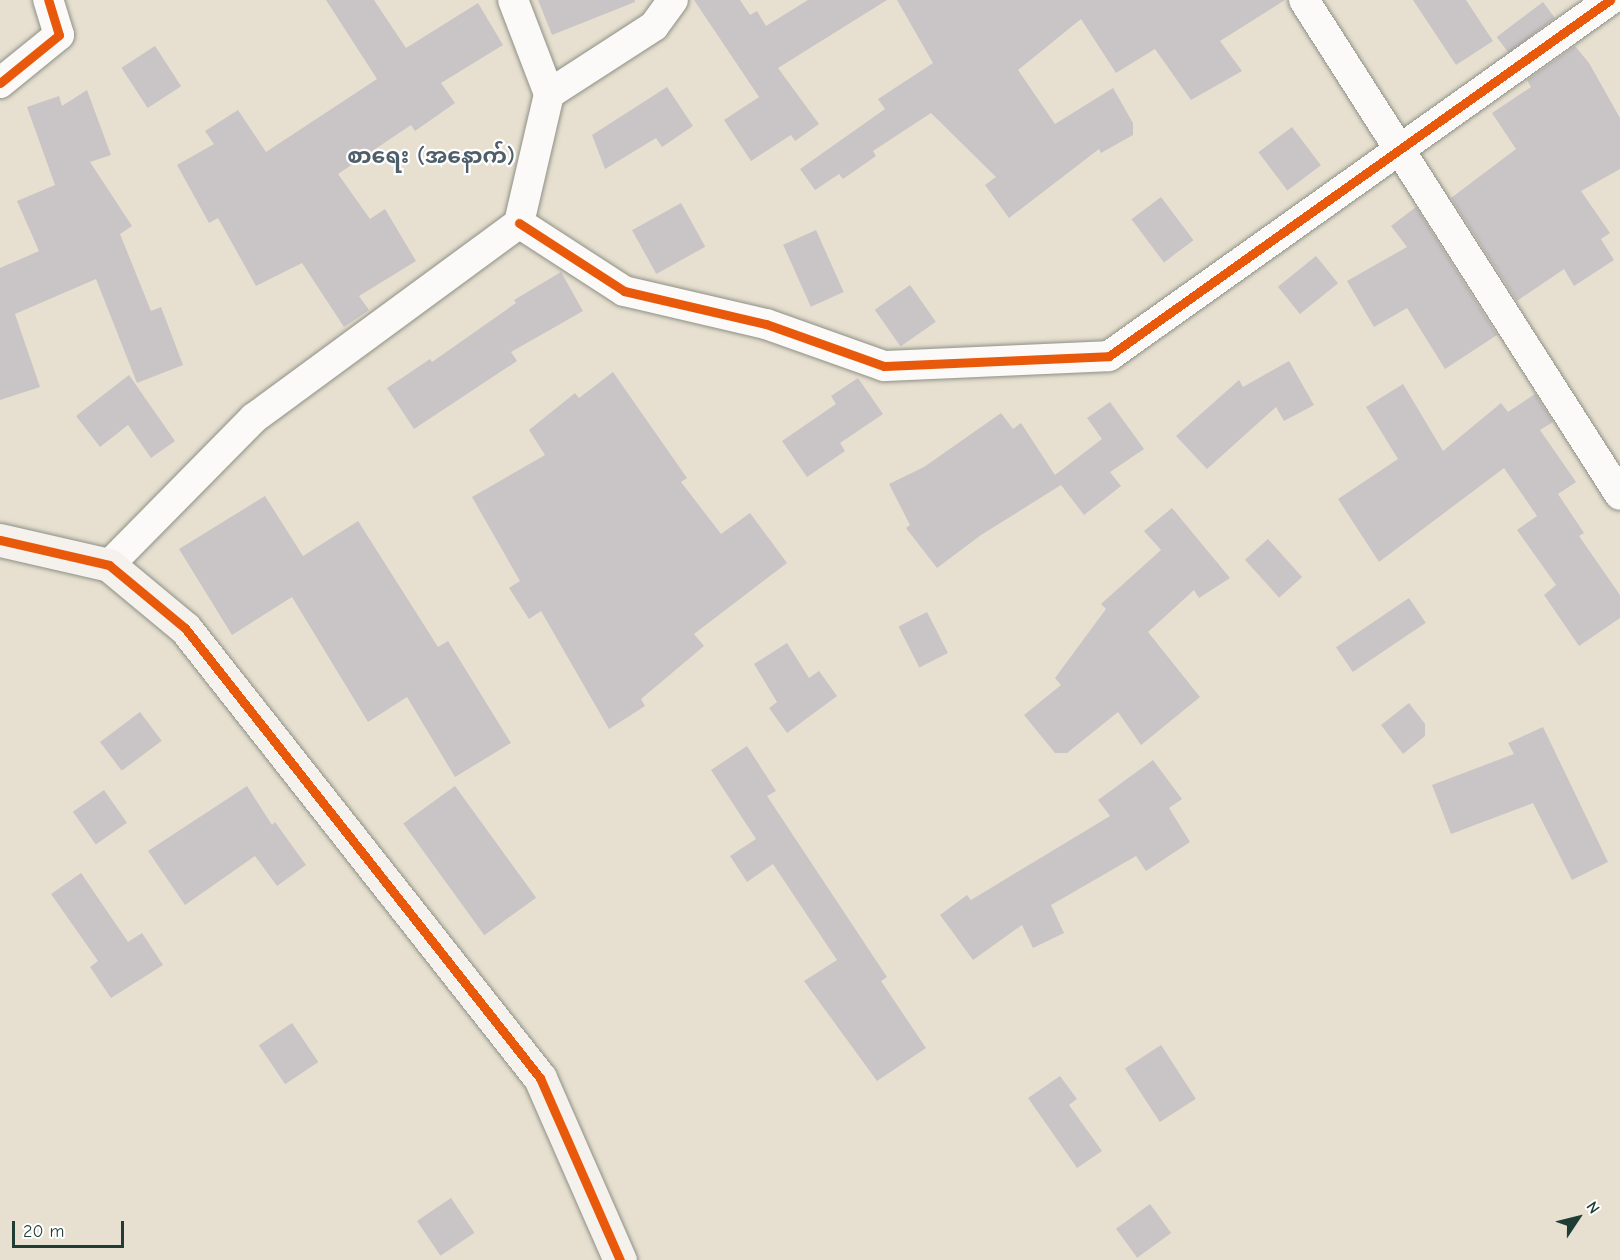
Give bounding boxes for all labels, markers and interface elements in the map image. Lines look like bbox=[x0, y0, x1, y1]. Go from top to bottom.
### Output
district label: စာရေး (အနောက်) bbox=[347, 144, 515, 170]
north arrow bbox=[1548, 1188, 1608, 1248]
text: N bbox=[1582, 1198, 1603, 1217]
scale bar bbox=[15, 1209, 128, 1247]
text: 20 m bbox=[23, 1221, 64, 1242]

